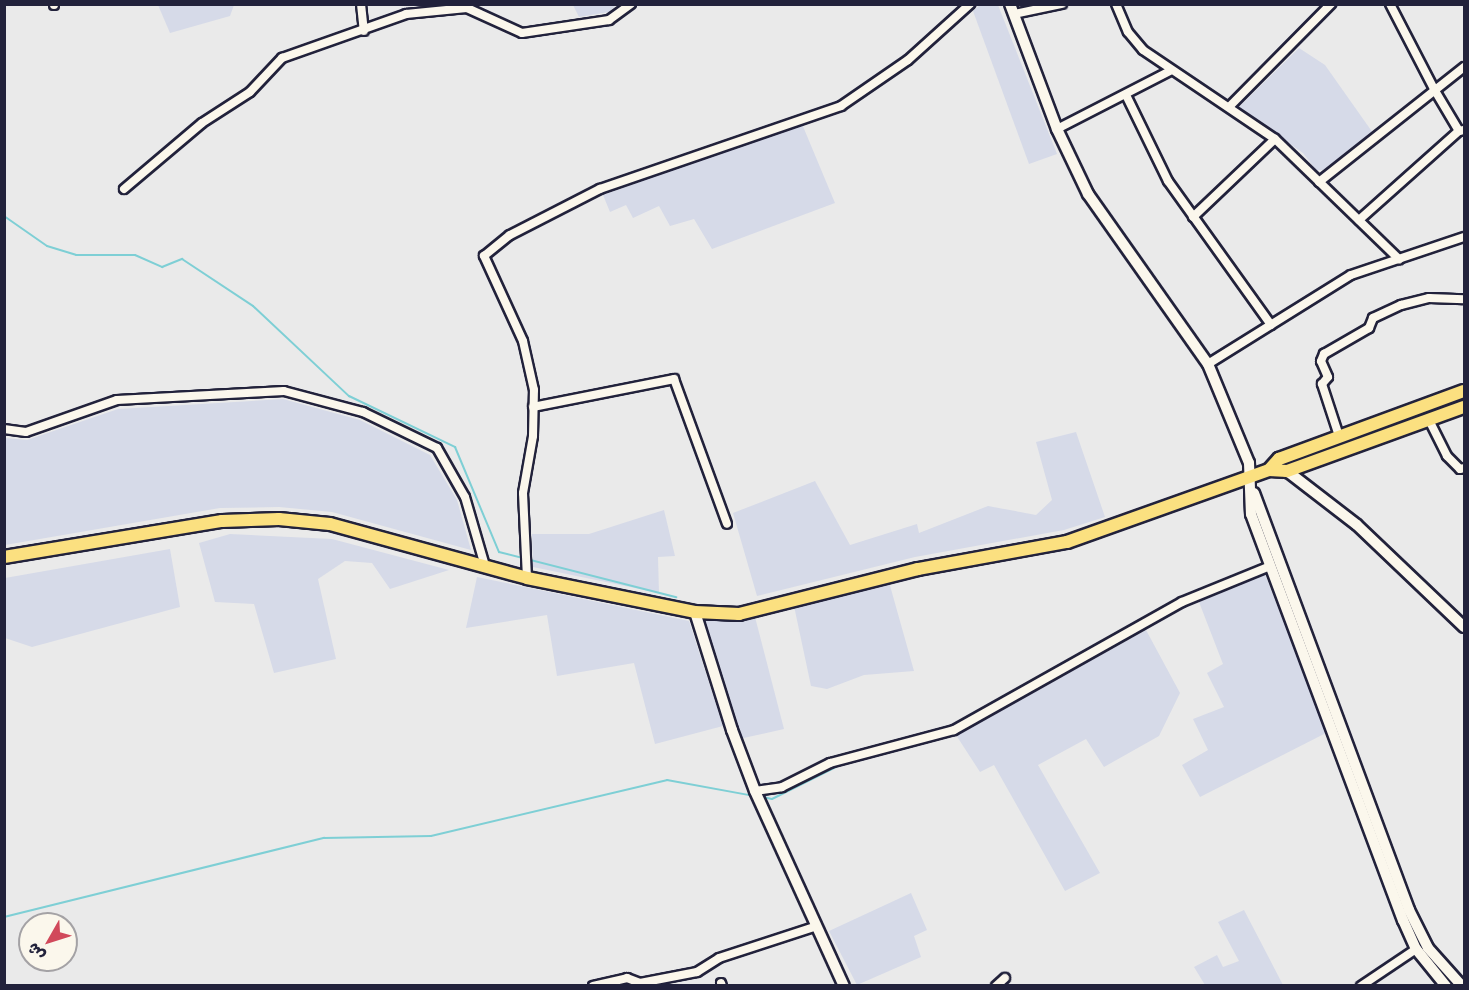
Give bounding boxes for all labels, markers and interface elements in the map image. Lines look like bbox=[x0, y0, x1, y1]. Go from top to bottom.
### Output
north arrow bbox=[18, 912, 78, 972]
text: ش bbox=[21, 938, 50, 966]

